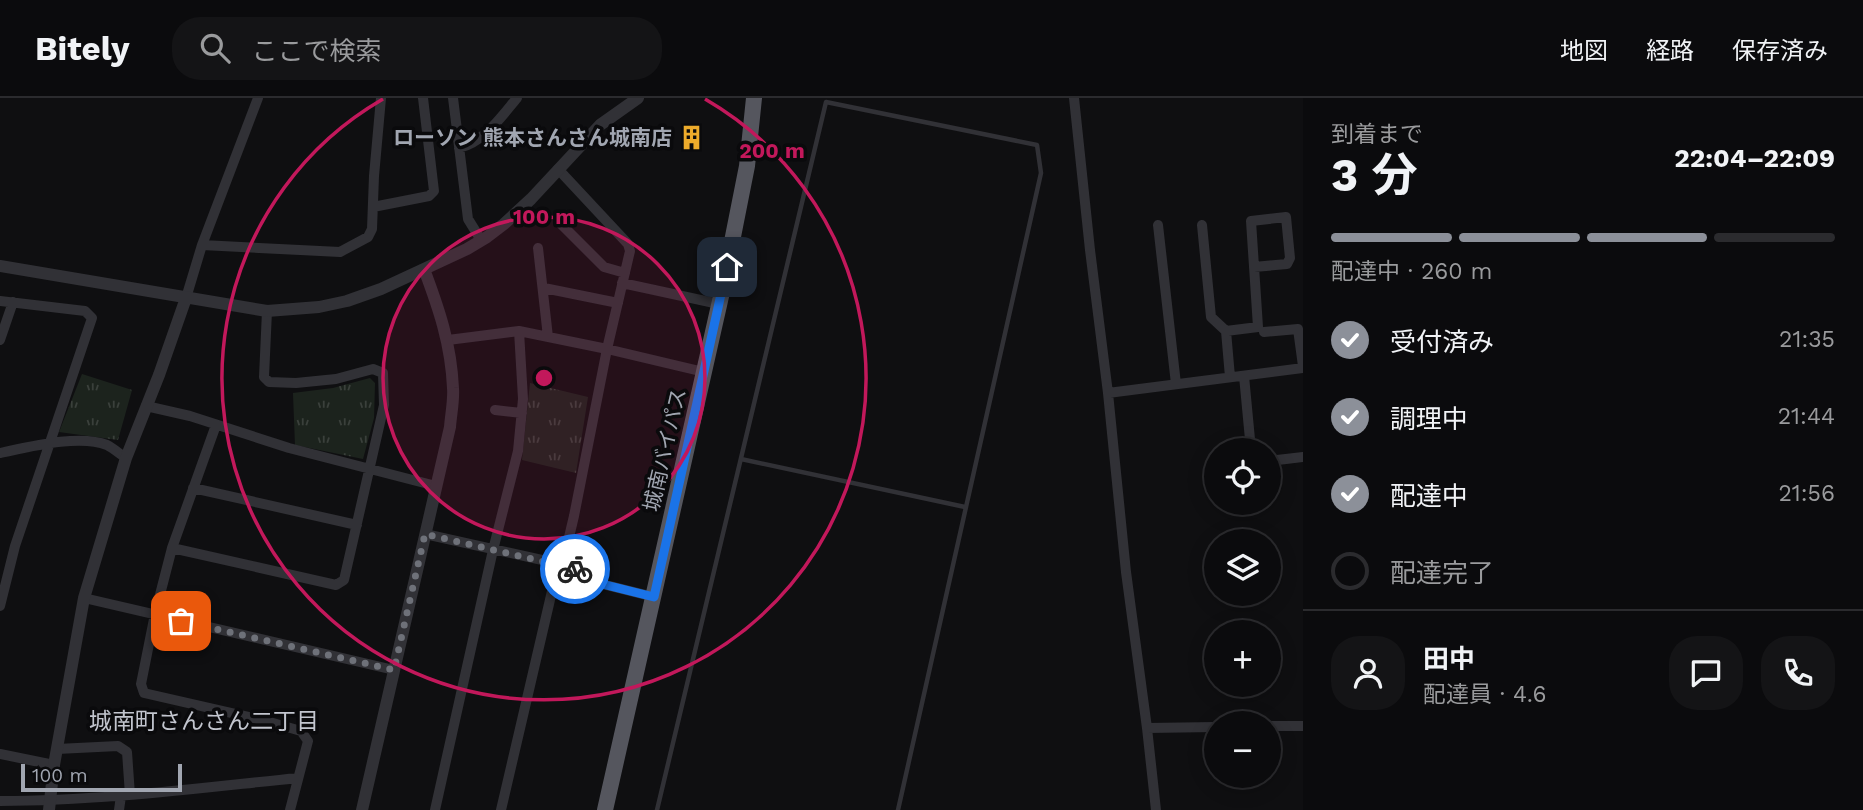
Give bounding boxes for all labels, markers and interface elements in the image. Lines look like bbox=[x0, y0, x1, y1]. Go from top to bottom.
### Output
search box bbox=[172, 17, 662, 80]
text: Bitely bbox=[35, 29, 130, 68]
icon: search bbox=[196, 29, 234, 67]
text: ここで検索 bbox=[252, 36, 382, 66]
text: 地図 bbox=[1560, 37, 1608, 65]
text: 経路 bbox=[1646, 37, 1694, 65]
text: 保存済み bbox=[1732, 37, 1828, 65]
text: 到着まで bbox=[1331, 121, 1423, 148]
building icon: ローソン 熊本さんさん城南店 bbox=[678, 124, 706, 152]
place label: ローソン 熊本さんさん城南店 bbox=[393, 125, 672, 150]
text: 200 m bbox=[739, 138, 805, 163]
text: 22:04–22:09 bbox=[1674, 143, 1835, 173]
text: 3 分 bbox=[1331, 148, 1417, 202]
text: 100 m bbox=[513, 204, 575, 229]
pin bbox=[697, 237, 757, 297]
icon: home bbox=[708, 248, 746, 286]
text: 配達中 · 260 m bbox=[1331, 258, 1492, 285]
icon: check bbox=[1331, 321, 1369, 359]
text: 21:35 bbox=[1779, 326, 1835, 353]
text: 受付済み bbox=[1390, 327, 1494, 357]
centre of rings bbox=[532, 366, 556, 390]
street label: 城南バイパス bbox=[638, 386, 691, 514]
icon: check bbox=[1331, 398, 1369, 436]
text: 21:44 bbox=[1778, 403, 1835, 430]
text: 調理中 bbox=[1390, 404, 1468, 434]
map controls bbox=[1204, 438, 1281, 788]
button: locate bbox=[1204, 438, 1281, 515]
icon: check bbox=[1331, 475, 1369, 513]
text: 21:56 bbox=[1778, 480, 1835, 507]
text: 配達中 bbox=[1390, 481, 1468, 511]
button: layers bbox=[1204, 529, 1281, 606]
courier bbox=[540, 534, 610, 604]
icon: bike bbox=[556, 550, 594, 588]
text: 配達完了 bbox=[1390, 558, 1494, 588]
pin bbox=[151, 591, 211, 651]
icon: bag bbox=[162, 602, 200, 640]
button: + bbox=[1204, 620, 1281, 697]
button: person bbox=[1331, 636, 1405, 710]
button: chat bbox=[1669, 636, 1743, 710]
button: phone bbox=[1761, 636, 1835, 710]
text: 田中 bbox=[1423, 644, 1475, 674]
text: 配達員 · 4.6 bbox=[1423, 681, 1546, 708]
district label: 城南町さんさん二丁目 bbox=[89, 708, 319, 735]
button: − bbox=[1204, 711, 1281, 788]
scale bar bbox=[21, 761, 182, 793]
text: 100 m bbox=[32, 764, 88, 787]

